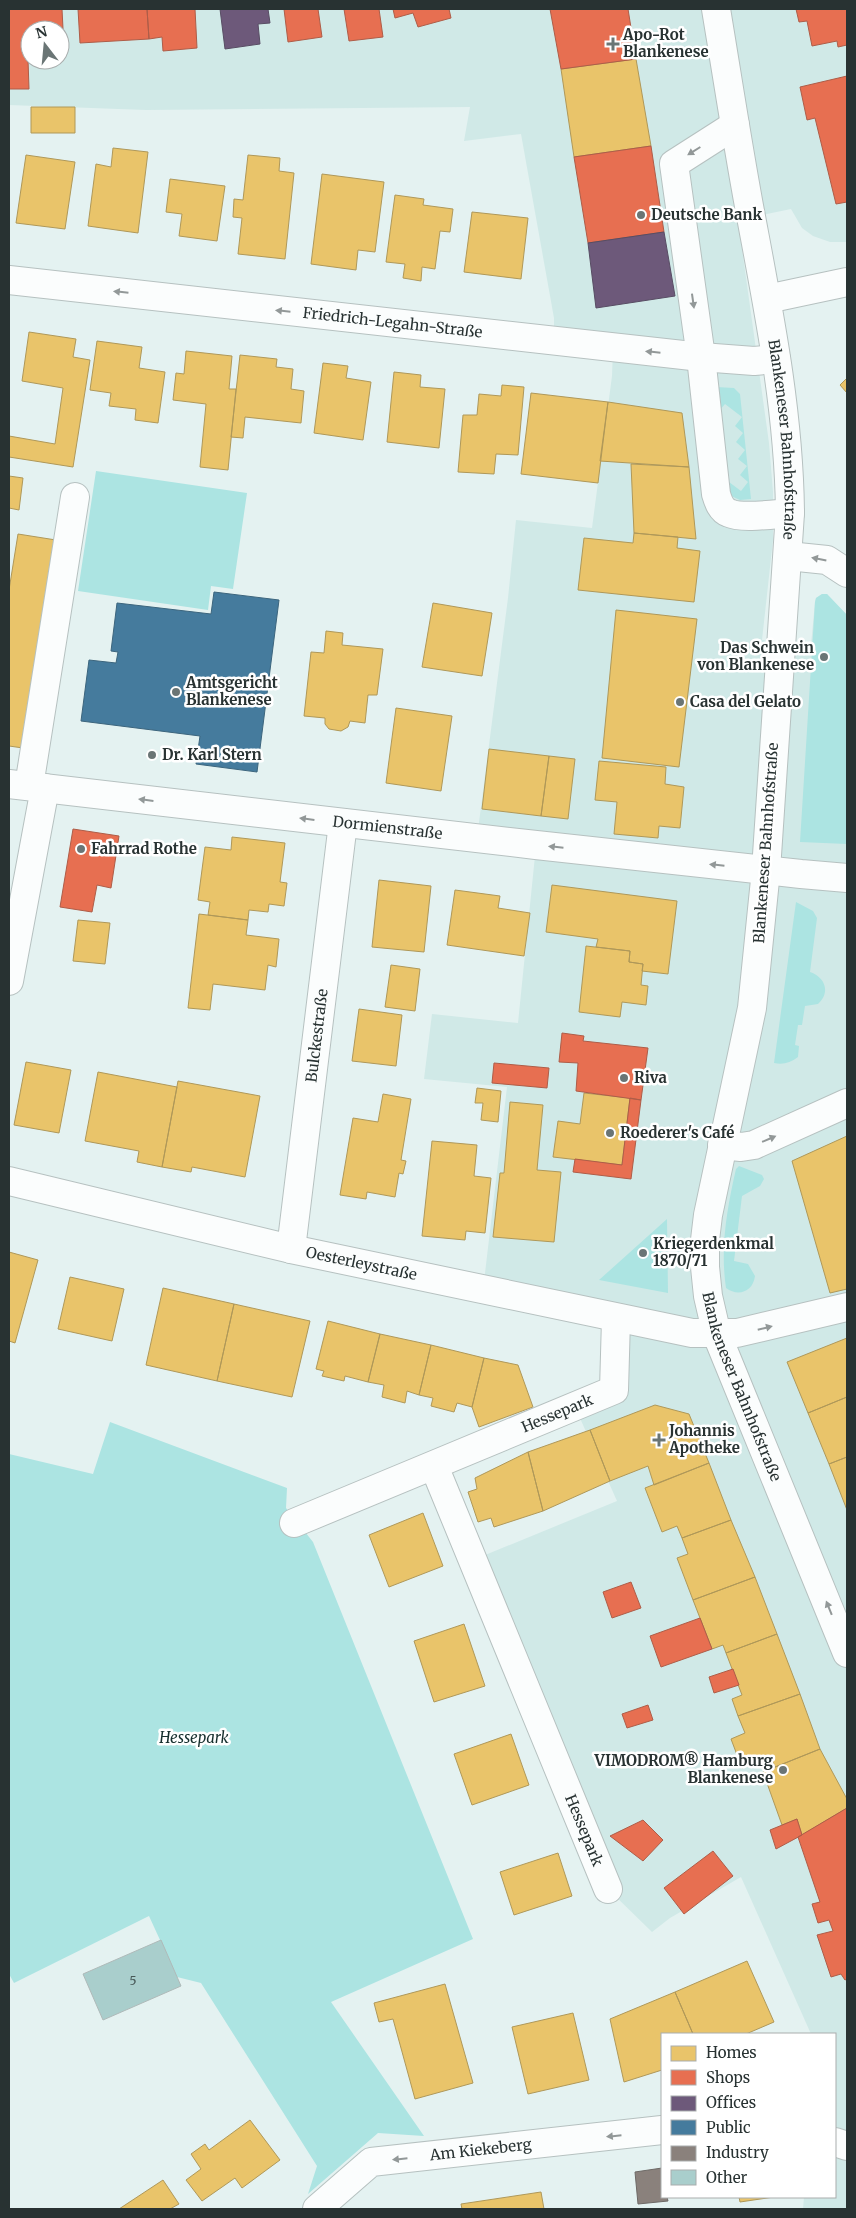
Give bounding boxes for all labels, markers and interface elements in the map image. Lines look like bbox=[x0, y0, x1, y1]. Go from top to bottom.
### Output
north arrow bbox=[20, 20, 70, 70]
text: N bbox=[34, 22, 49, 43]
place label: Apo-Rot Blankenese bbox=[622, 25, 709, 61]
marker: Apo-Rot Blankenese bbox=[607, 38, 619, 50]
one-way arrow bbox=[688, 147, 701, 156]
place label: Deutsche Bank bbox=[651, 205, 763, 224]
marker: Deutsche Bank bbox=[635, 209, 647, 221]
one-way arrow bbox=[113, 288, 129, 296]
one-way arrow bbox=[690, 293, 698, 309]
street label: Friedrich-Legahn-Straße bbox=[302, 303, 484, 342]
one-way arrow bbox=[274, 306, 290, 314]
street label: Blankeneser Bahnhofstraße bbox=[764, 338, 800, 540]
one-way arrow bbox=[645, 348, 661, 356]
one-way arrow bbox=[812, 555, 827, 563]
place label: Das Schwein von Blankenese bbox=[696, 638, 814, 674]
marker: Das Schwein von Blankenese bbox=[818, 651, 830, 663]
place label: Amtsgericht Blankenese bbox=[185, 673, 278, 709]
marker: Amtsgericht Blankenese bbox=[170, 686, 182, 698]
place label: Casa del Gelato bbox=[690, 692, 801, 711]
marker: Casa del Gelato bbox=[674, 696, 686, 708]
street label: Blankeneser Bahnhofstraße bbox=[749, 742, 782, 944]
place label: Dr. Karl Stern bbox=[162, 745, 262, 764]
marker: Dr. Karl Stern bbox=[146, 749, 158, 761]
one-way arrow bbox=[138, 796, 154, 804]
street label: Dormienstraße bbox=[332, 812, 444, 843]
one-way arrow bbox=[299, 815, 315, 823]
place label: Fahrrad Rothe bbox=[91, 839, 197, 858]
marker: Fahrrad Rothe bbox=[75, 843, 87, 855]
one-way arrow bbox=[547, 843, 563, 851]
one-way arrow bbox=[709, 861, 725, 869]
street label: Bulckestraße bbox=[301, 987, 332, 1083]
place label: Riva bbox=[634, 1068, 667, 1087]
marker: Riva bbox=[618, 1072, 630, 1084]
place label: Roederer's Café bbox=[620, 1123, 734, 1142]
marker: Roederer's Café bbox=[604, 1127, 616, 1139]
one-way arrow bbox=[762, 1135, 776, 1143]
place label: Kriegerdenkmal 1870/71 bbox=[653, 1234, 774, 1270]
street label: Oesterleystraße bbox=[304, 1242, 419, 1284]
marker: Kriegerdenkmal 1870/71 bbox=[637, 1247, 649, 1259]
street label: Blankeneser Bahnhofstraße bbox=[698, 1290, 786, 1484]
one-way arrow bbox=[758, 1324, 773, 1332]
street label: Hessepark bbox=[518, 1390, 596, 1436]
place label: Johannis Apotheke bbox=[668, 1421, 740, 1457]
marker: Johannis Apotheke bbox=[653, 1434, 665, 1446]
one-way arrow bbox=[824, 1601, 832, 1615]
park label: Hessepark bbox=[158, 1728, 230, 1747]
place label: VIMODROM® Hamburg Blankenese bbox=[593, 1751, 774, 1787]
marker: VIMODROM® Hamburg Blankenese bbox=[777, 1764, 789, 1776]
street label: Hessepark bbox=[561, 1792, 608, 1869]
house number: 5 bbox=[129, 1973, 137, 1988]
legend bbox=[661, 2033, 836, 2198]
text: Homes bbox=[706, 2043, 757, 2062]
text: Shops bbox=[706, 2068, 750, 2087]
text: Offices bbox=[706, 2093, 756, 2112]
text: Public bbox=[706, 2118, 751, 2137]
one-way arrow bbox=[605, 2132, 621, 2140]
street label: Am Kiekeberg bbox=[428, 2134, 532, 2165]
text: Industry bbox=[706, 2143, 769, 2162]
one-way arrow bbox=[392, 2155, 408, 2163]
text: Other bbox=[706, 2168, 748, 2187]

